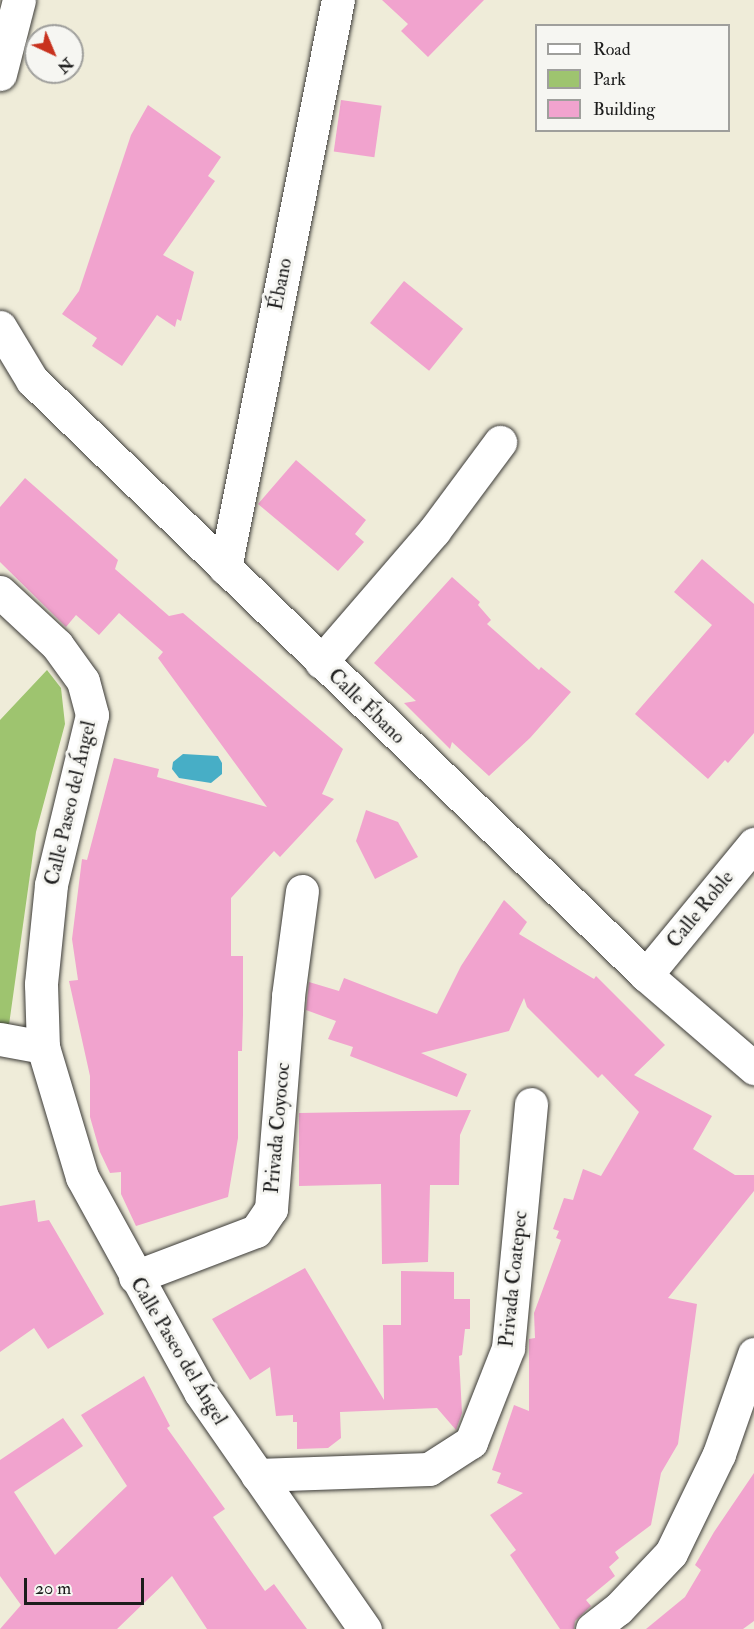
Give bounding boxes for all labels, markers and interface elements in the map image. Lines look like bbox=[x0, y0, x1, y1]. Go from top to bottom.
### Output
north arrow bbox=[24, 24, 84, 84]
legend bbox=[535, 24, 730, 132]
text: Road bbox=[593, 38, 631, 61]
text: N bbox=[53, 53, 77, 78]
text: Park bbox=[593, 68, 626, 91]
text: Building bbox=[593, 98, 655, 121]
street label: Ébano bbox=[263, 256, 297, 312]
street label: Calle Ébano bbox=[323, 663, 411, 749]
street label: Calle Paseo del Ángel bbox=[39, 718, 101, 888]
street label: Calle Roble bbox=[662, 866, 738, 952]
street label: Privada Coyococ bbox=[259, 1061, 295, 1195]
street label: Privada Coatepec bbox=[494, 1210, 532, 1348]
street label: Calle Paseo del Ángel bbox=[125, 1273, 233, 1429]
scale bar bbox=[27, 1566, 147, 1604]
text: 20 m bbox=[35, 1577, 71, 1600]

